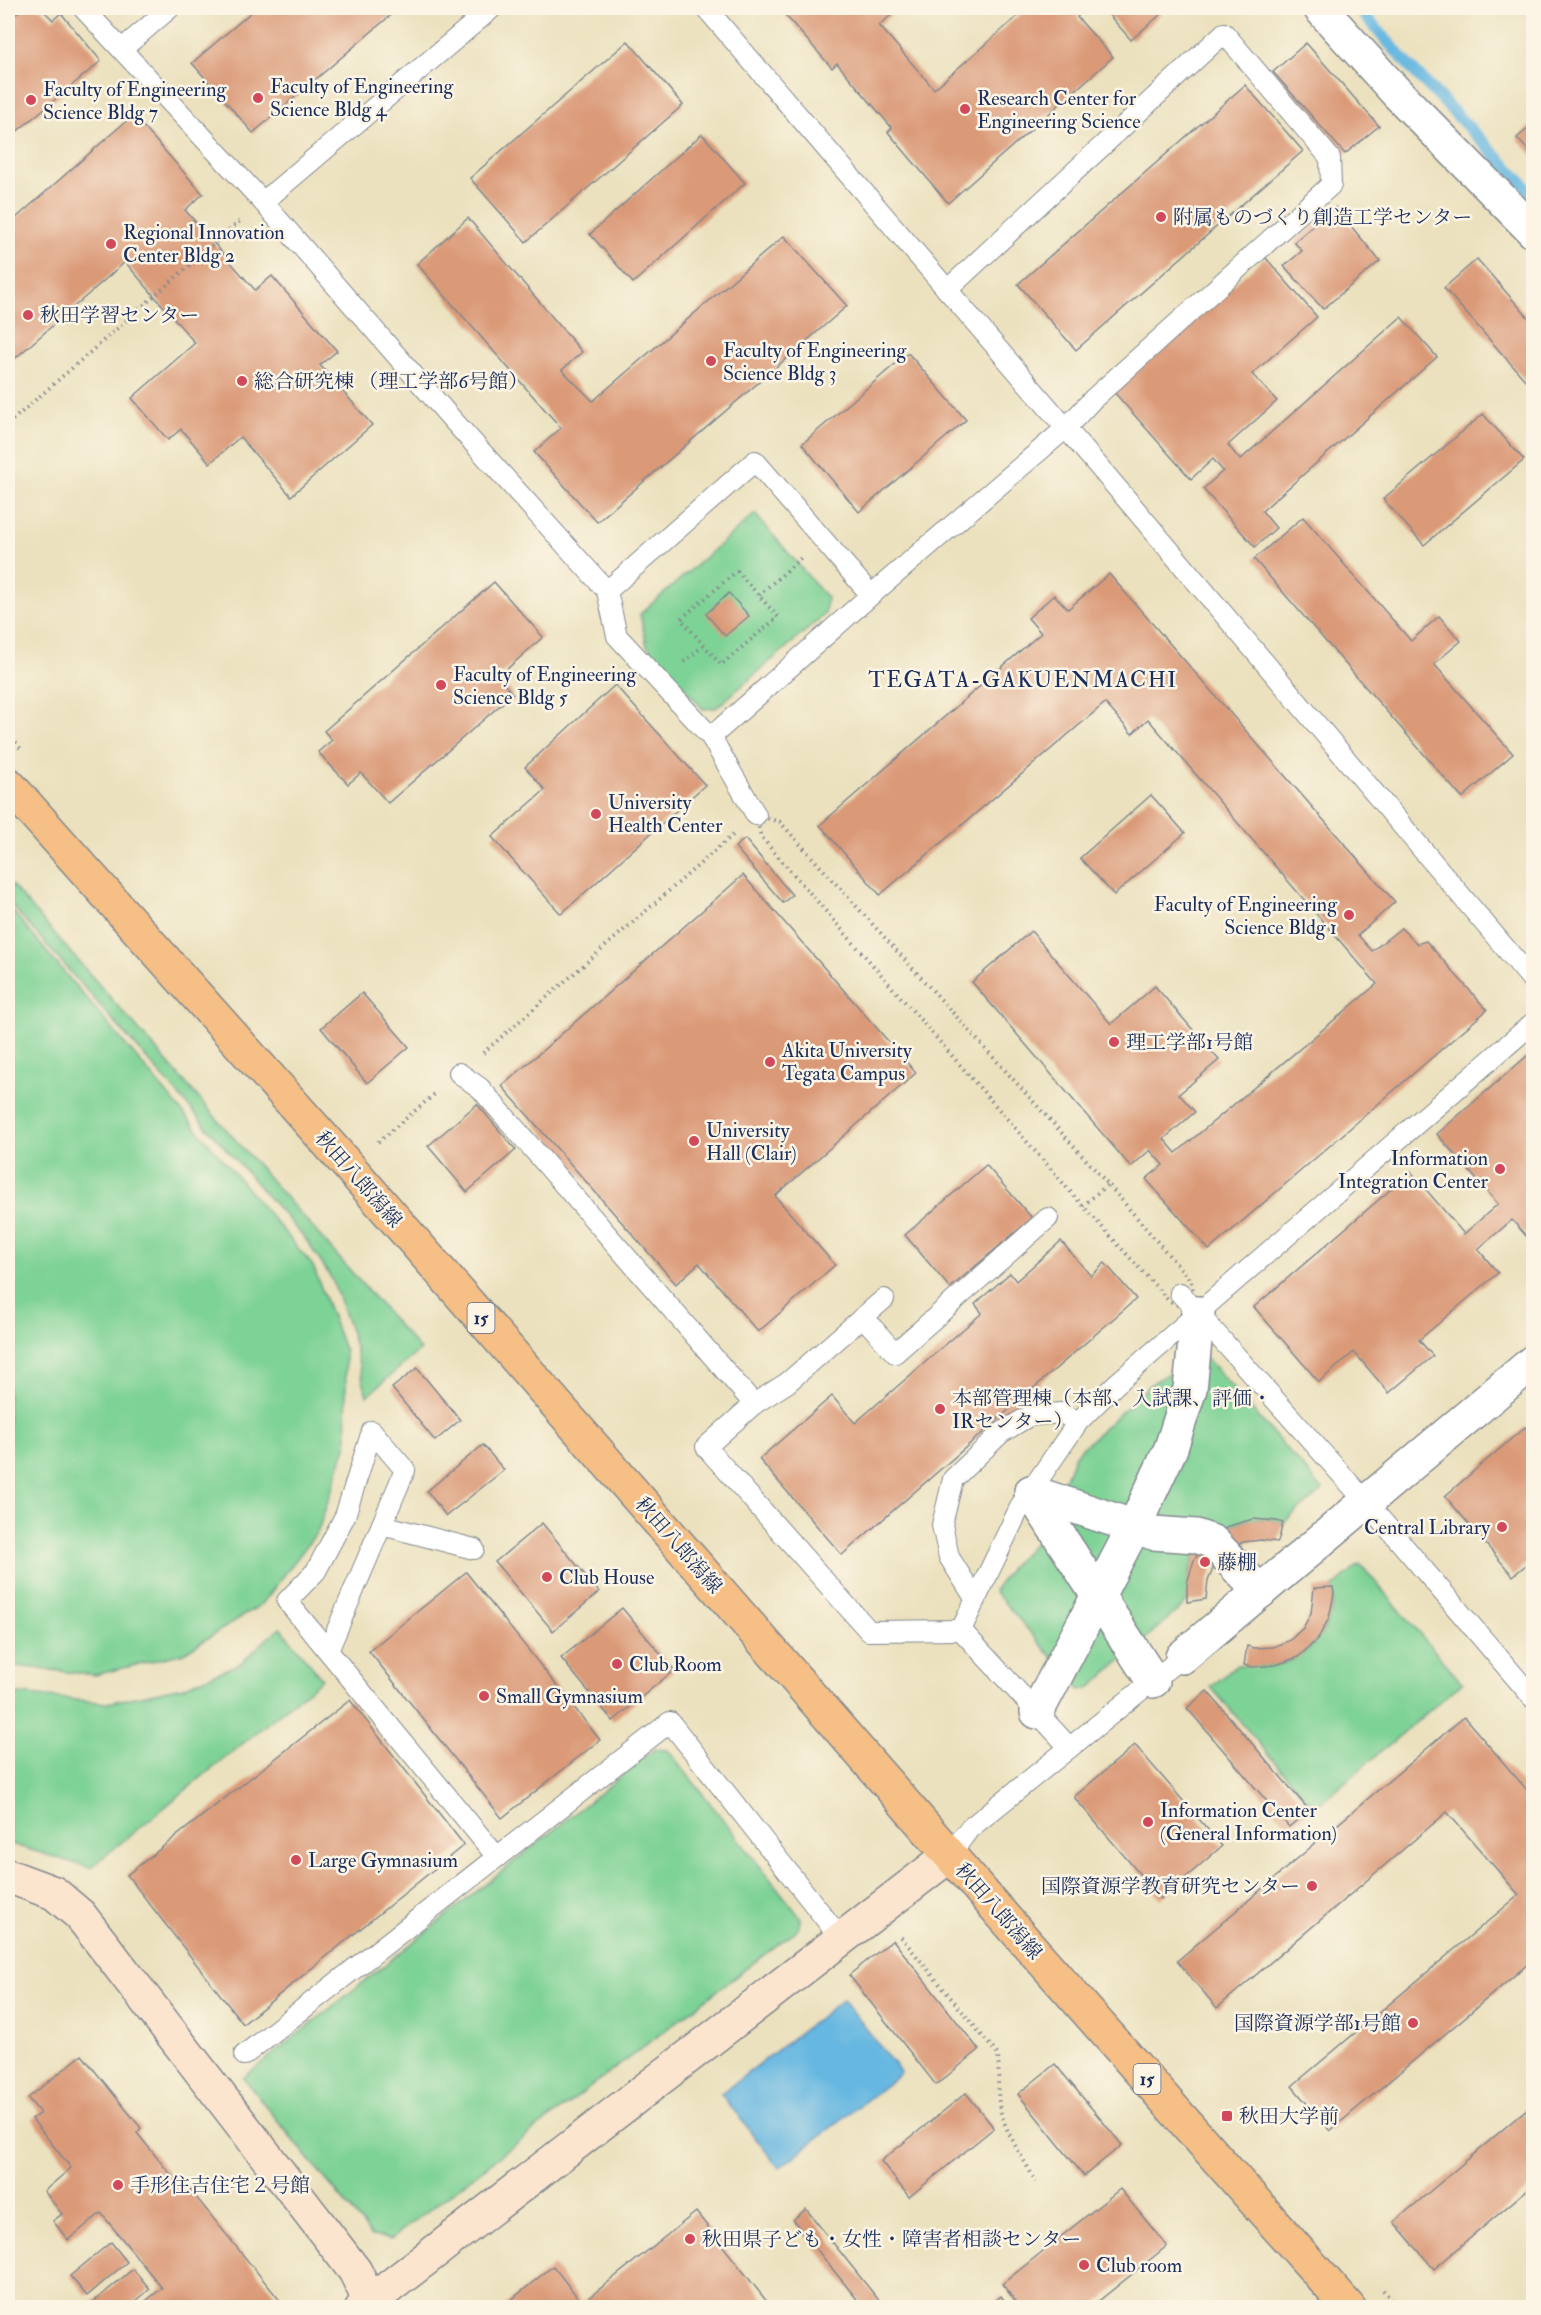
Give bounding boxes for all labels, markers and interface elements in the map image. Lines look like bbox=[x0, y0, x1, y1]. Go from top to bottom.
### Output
place label: Faculty of Engineering Science Bldg 4 bbox=[270, 74, 454, 122]
place label: Faculty of Engineering Science Bldg 7 bbox=[43, 77, 227, 125]
place label: Research Center for Engineering Science bbox=[977, 86, 1141, 134]
marker: Faculty of Engineering Science Bldg 4 bbox=[251, 91, 265, 105]
marker: Faculty of Engineering Science Bldg 7 bbox=[24, 93, 38, 107]
marker: Research Center for Engineering Science bbox=[958, 102, 972, 116]
place label: 附属ものづくり創造工学センター bbox=[1173, 205, 1472, 230]
marker: 附属ものづくり創造工学センター bbox=[1154, 210, 1168, 224]
place label: Regional Innovation Center Bldg 2 bbox=[123, 220, 285, 268]
marker: Regional Innovation Center Bldg 2 bbox=[104, 237, 118, 251]
place label: 秋田学習センター bbox=[40, 303, 199, 328]
marker: 秋田学習センター bbox=[21, 308, 35, 322]
place label: Faculty of Engineering Science Bldg 3 bbox=[723, 338, 907, 386]
marker: Faculty of Engineering Science Bldg 3 bbox=[704, 354, 718, 368]
place label: 総合研究棟 （理工学部6号館） bbox=[254, 369, 528, 394]
marker: 総合研究棟 （理工学部6号館） bbox=[235, 374, 249, 388]
place label: Faculty of Engineering Science Bldg 5 bbox=[453, 662, 637, 710]
district label: TEGATA-GAKUENMACHI bbox=[868, 666, 1178, 694]
marker: Faculty of Engineering Science Bldg 5 bbox=[434, 678, 448, 692]
place label: University Health Center bbox=[608, 790, 723, 838]
marker: University Health Center bbox=[589, 807, 603, 821]
place label: Faculty of Engineering Science Bldg 1 bbox=[1154, 892, 1338, 940]
marker: Faculty of Engineering Science Bldg 1 bbox=[1342, 908, 1356, 922]
place label: 理工学部1号館 bbox=[1126, 1030, 1253, 1055]
marker: 理工学部1号館 bbox=[1107, 1035, 1121, 1049]
place label: Akita University Tegata Campus bbox=[781, 1038, 913, 1087]
marker: Akita University Tegata Campus bbox=[763, 1055, 777, 1069]
place label: University Hall (Clair) bbox=[706, 1118, 797, 1166]
street label: 秋田八郎潟線 bbox=[310, 1126, 407, 1233]
marker: University Hall (Clair) bbox=[687, 1134, 701, 1148]
place label: Information Integration Center bbox=[1338, 1146, 1489, 1194]
marker: Information Integration Center bbox=[1493, 1162, 1507, 1176]
road number: 15 bbox=[468, 1303, 494, 1333]
place label: 本部管理棟（本部、入試課、評価・ IRセンター） bbox=[952, 1386, 1272, 1434]
marker: 本部管理棟（本部、入試課、評価・ IRセンター） bbox=[933, 1402, 947, 1416]
street label: 秋田八郎潟線 bbox=[630, 1492, 727, 1599]
place label: Central Library bbox=[1364, 1515, 1491, 1540]
marker: Central Library bbox=[1495, 1520, 1509, 1534]
place label: 藤棚 bbox=[1217, 1550, 1257, 1575]
marker: 藤棚 bbox=[1198, 1555, 1212, 1569]
place label: Club House bbox=[559, 1565, 654, 1590]
marker: Club House bbox=[540, 1570, 554, 1584]
place label: Club Room bbox=[629, 1652, 722, 1677]
marker: Club Room bbox=[610, 1657, 624, 1671]
place label: Small Gymnasium bbox=[496, 1684, 643, 1709]
marker: Small Gymnasium bbox=[477, 1689, 491, 1703]
place label: Information Center (General Information) bbox=[1160, 1798, 1337, 1846]
marker: Information Center (General Information) bbox=[1141, 1815, 1155, 1829]
place label: Large Gymnasium bbox=[308, 1848, 459, 1873]
marker: Large Gymnasium bbox=[289, 1853, 303, 1867]
street label: 秋田八郎潟線 bbox=[950, 1858, 1047, 1965]
place label: 国際資源学教育研究センター bbox=[1041, 1874, 1300, 1899]
marker: 国際資源学教育研究センター bbox=[1305, 1879, 1319, 1893]
place label: 国際資源学部1号館 bbox=[1234, 2011, 1401, 2036]
marker: 国際資源学部1号館 bbox=[1406, 2016, 1420, 2030]
road number: 15 bbox=[1134, 2064, 1160, 2094]
place label: 秋田大学前 bbox=[1239, 2104, 1339, 2129]
marker: 秋田大学前 bbox=[1220, 2109, 1234, 2123]
place label: 手形住吉住宅２号館 bbox=[130, 2173, 310, 2198]
marker: 手形住吉住宅２号館 bbox=[111, 2178, 125, 2192]
place label: 秋田県子ども・女性・障害者相談センター bbox=[702, 2227, 1081, 2252]
marker: 秋田県子ども・女性・障害者相談センター bbox=[683, 2232, 697, 2246]
place label: Club room bbox=[1096, 2253, 1183, 2278]
marker: Club room bbox=[1077, 2258, 1091, 2272]

